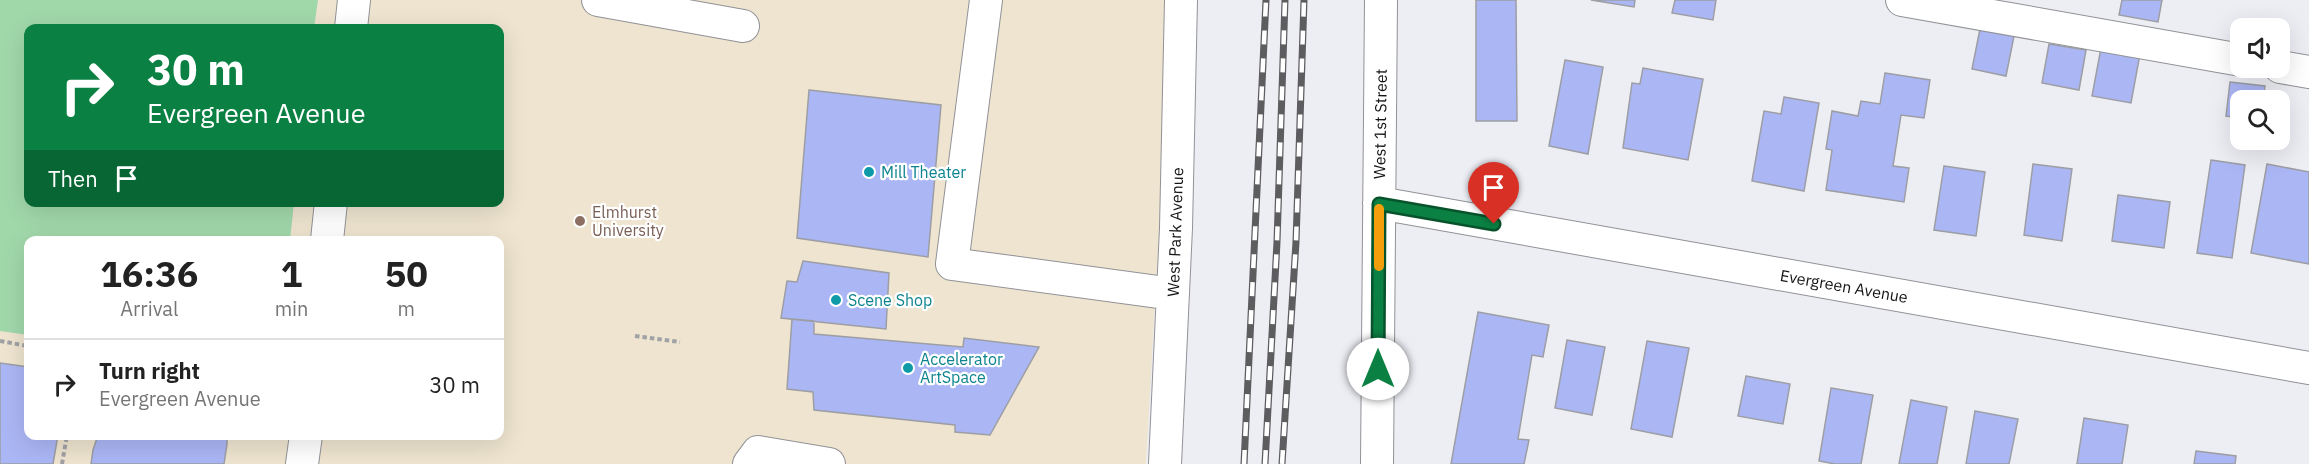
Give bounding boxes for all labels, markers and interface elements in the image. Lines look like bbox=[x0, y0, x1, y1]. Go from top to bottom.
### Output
map controls bbox=[2230, 18, 2290, 150]
button: sound bbox=[2230, 18, 2290, 78]
text: 30 m bbox=[147, 42, 245, 97]
icon: right bbox=[48, 48, 126, 126]
street label: West 1st Street bbox=[1369, 69, 1391, 179]
button: search bbox=[2230, 90, 2290, 150]
text: Evergreen Avenue bbox=[147, 95, 365, 130]
icon: arrive bbox=[110, 162, 143, 195]
place label: Mill Theater bbox=[881, 162, 966, 182]
pin bbox=[1468, 162, 1519, 224]
text: Then bbox=[48, 164, 98, 193]
marker: Mill Theater bbox=[862, 165, 876, 179]
street label: West Park Avenue bbox=[1163, 167, 1187, 297]
icon: arrive bbox=[1477, 171, 1510, 204]
place label: Elmhurst University bbox=[592, 202, 664, 240]
marker: Elmhurst University bbox=[573, 214, 587, 228]
text: 16:36 bbox=[100, 250, 198, 297]
text: 1 bbox=[281, 250, 302, 297]
text: 50 bbox=[385, 250, 428, 297]
street label: Evergreen Avenue bbox=[1779, 265, 1910, 307]
place label: Scene Shop bbox=[848, 290, 932, 310]
marker: Scene Shop bbox=[829, 293, 843, 307]
text: Arrival bbox=[120, 295, 178, 322]
text: min bbox=[275, 295, 308, 322]
text: m bbox=[397, 295, 415, 322]
position arrow bbox=[1346, 337, 1410, 401]
place label: Accelerator ArtSpace bbox=[920, 349, 1003, 387]
text: Turn right bbox=[99, 356, 200, 385]
marker: Accelerator ArtSpace bbox=[901, 361, 915, 375]
icon: right bbox=[48, 368, 81, 401]
text: 30 m bbox=[429, 370, 480, 399]
text: Evergreen Avenue bbox=[99, 385, 261, 412]

